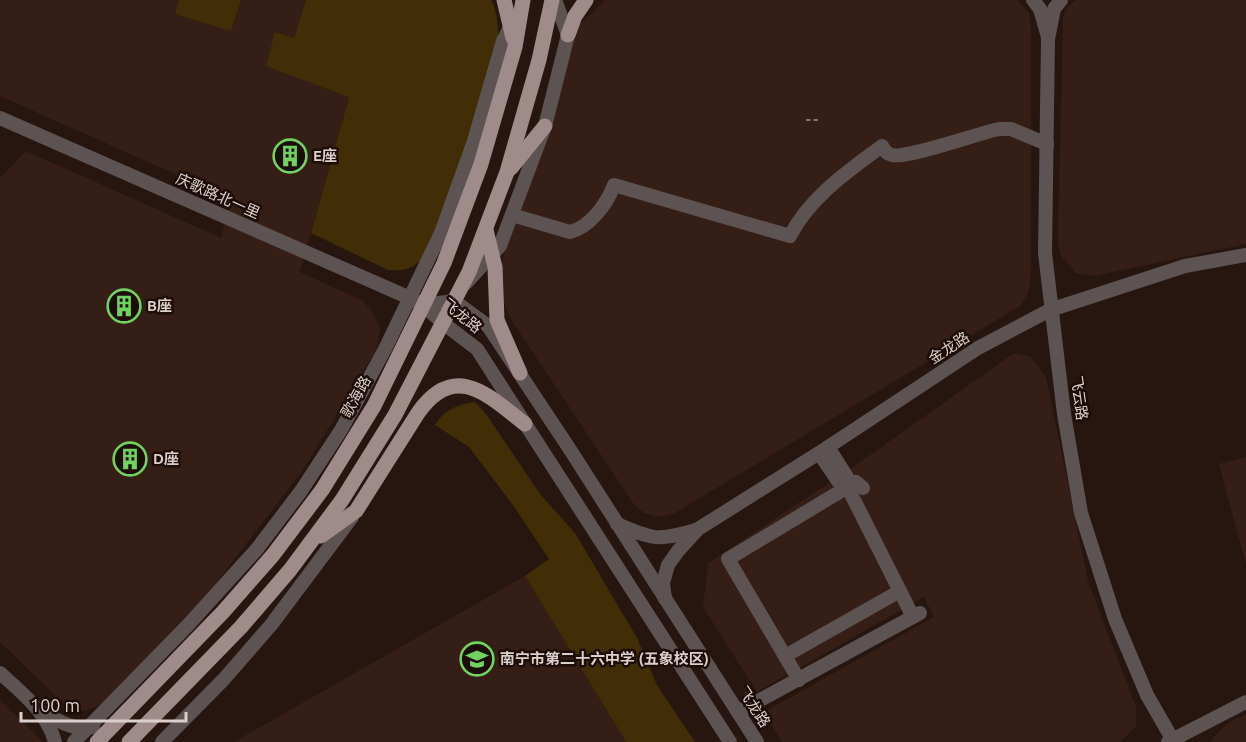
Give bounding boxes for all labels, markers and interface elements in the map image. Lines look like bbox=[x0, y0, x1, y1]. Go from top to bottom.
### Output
building icon: E座 bbox=[272, 138, 308, 174]
place label: E座 bbox=[313, 147, 337, 164]
street label: 庆歌路北一里 bbox=[174, 169, 263, 222]
building icon: B座 bbox=[106, 288, 142, 324]
street label: 飞龙路 bbox=[439, 295, 485, 336]
place label: B座 bbox=[147, 297, 172, 314]
street label: 金龙路 bbox=[925, 328, 972, 367]
street label: 歌海路 bbox=[337, 373, 374, 421]
street label: 飞云路 bbox=[1068, 374, 1091, 421]
building icon: D座 bbox=[112, 441, 148, 477]
place label: D座 bbox=[153, 450, 179, 467]
school or university icon: 南宁市第二十六中学 (五象校区) bbox=[459, 641, 495, 677]
place label: 南宁市第二十六中学 (五象校区) bbox=[500, 650, 709, 667]
street label: 飞龙路 bbox=[735, 683, 774, 730]
scale bar bbox=[21, 685, 186, 723]
text: 100 m bbox=[30, 695, 80, 715]

